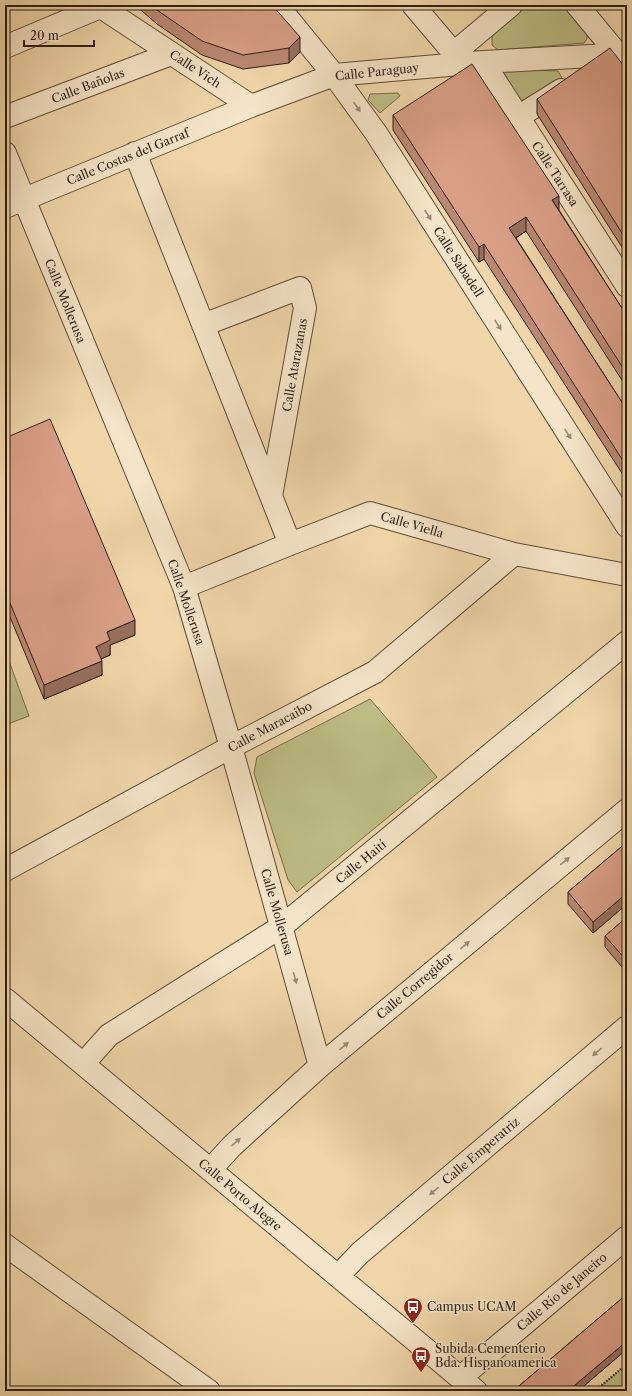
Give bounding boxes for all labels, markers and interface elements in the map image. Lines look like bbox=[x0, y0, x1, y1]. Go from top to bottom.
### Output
scale bar bbox=[24, 22, 94, 48]
text: 20 m bbox=[30, 28, 59, 43]
street label: Calle Vich bbox=[167, 46, 224, 91]
street label: Calle Paraguay bbox=[334, 60, 420, 83]
street label: Calle Bañolas bbox=[49, 65, 127, 106]
one-way arrow bbox=[353, 101, 361, 112]
street label: Calle Costas del Garraf bbox=[64, 124, 193, 188]
street label: Calle Tarrasa bbox=[529, 138, 582, 210]
one-way arrow bbox=[424, 210, 432, 220]
street label: Calle Sabadell bbox=[430, 224, 487, 300]
street label: Calle Mollerusa bbox=[42, 256, 89, 346]
street label: Calle Atarazanas bbox=[279, 317, 310, 413]
one-way arrow bbox=[494, 320, 502, 330]
one-way arrow bbox=[564, 429, 572, 439]
street label: Calle Viella bbox=[379, 508, 446, 541]
street label: Calle Mollerusa bbox=[165, 557, 208, 647]
street label: Calle Maracaibo bbox=[225, 698, 314, 755]
street label: Calle Haití bbox=[332, 836, 389, 887]
one-way arrow bbox=[560, 857, 571, 866]
street label: Calle Mollerusa bbox=[258, 867, 297, 958]
one-way arrow bbox=[460, 940, 471, 949]
street label: Calle Corregidor bbox=[373, 949, 456, 1022]
one-way arrow bbox=[292, 973, 298, 985]
one-way arrow bbox=[339, 1041, 349, 1050]
one-way arrow bbox=[592, 1048, 603, 1057]
street label: Calle Emperatriz bbox=[439, 1114, 523, 1187]
one-way arrow bbox=[231, 1137, 242, 1146]
street label: Calle Porto Alegre bbox=[196, 1155, 285, 1234]
one-way arrow bbox=[428, 1186, 439, 1195]
street label: Calle Río de Janeiro bbox=[513, 1249, 610, 1334]
bus stop icon: Campus UCAM bbox=[402, 1296, 424, 1324]
place label: Campus UCAM bbox=[427, 1299, 516, 1314]
place label: Subida Cementerio Bda. Hispanoamerica bbox=[435, 1341, 557, 1370]
bus stop icon: Subida Cementerio Bda. Hispanoamerica bbox=[410, 1345, 432, 1373]

